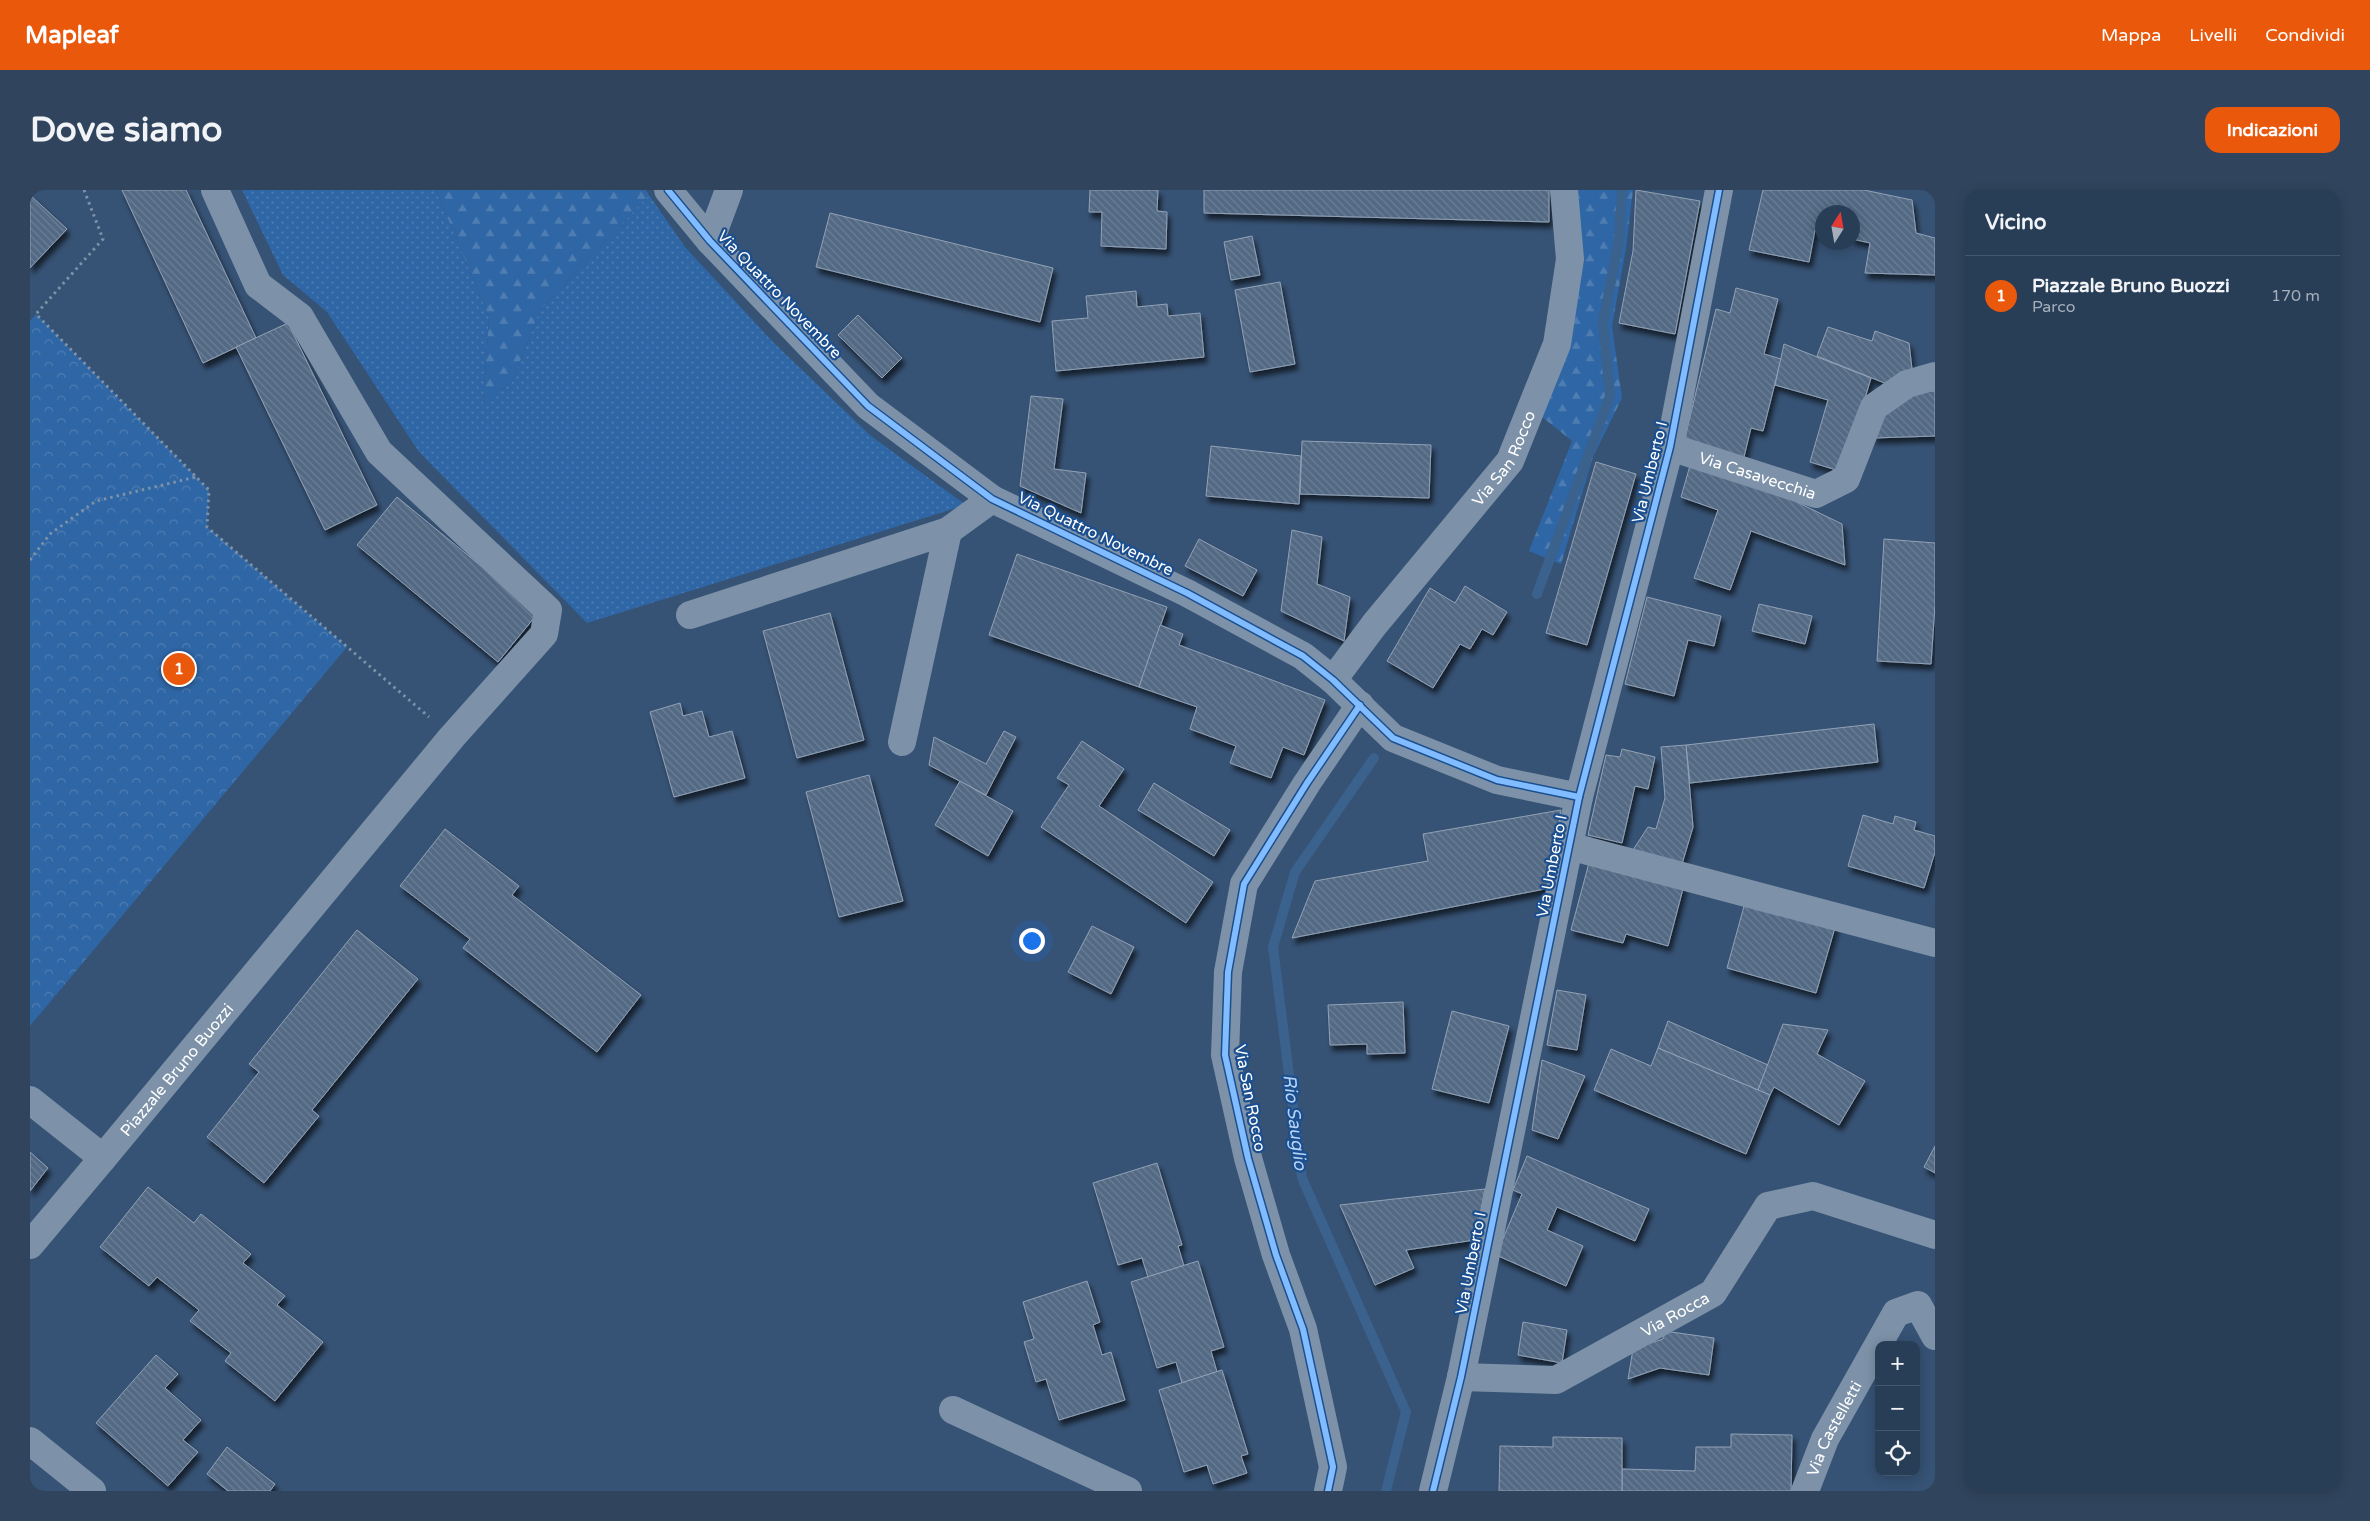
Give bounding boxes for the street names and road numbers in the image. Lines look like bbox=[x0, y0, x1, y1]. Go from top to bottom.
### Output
street label: Via Quattro Novembre bbox=[713, 226, 846, 363]
street label: Via San Rocco bbox=[1468, 408, 1540, 510]
street label: Via Umberto I bbox=[1628, 419, 1672, 525]
street label: Via Casavecchia bbox=[1696, 448, 1818, 504]
street label: Via Quattro Novembre bbox=[1014, 487, 1177, 580]
street label: Via Umberto I bbox=[1532, 813, 1572, 919]
street label: Piazzale Bruno Buozzi bbox=[116, 1000, 238, 1141]
street label: Via San Rocco bbox=[1230, 1043, 1270, 1153]
street label: Via Umberto I bbox=[1451, 1210, 1491, 1316]
street label: Via Rocca bbox=[1638, 1288, 1713, 1342]
street label: Via Castelletti bbox=[1803, 1378, 1867, 1479]

